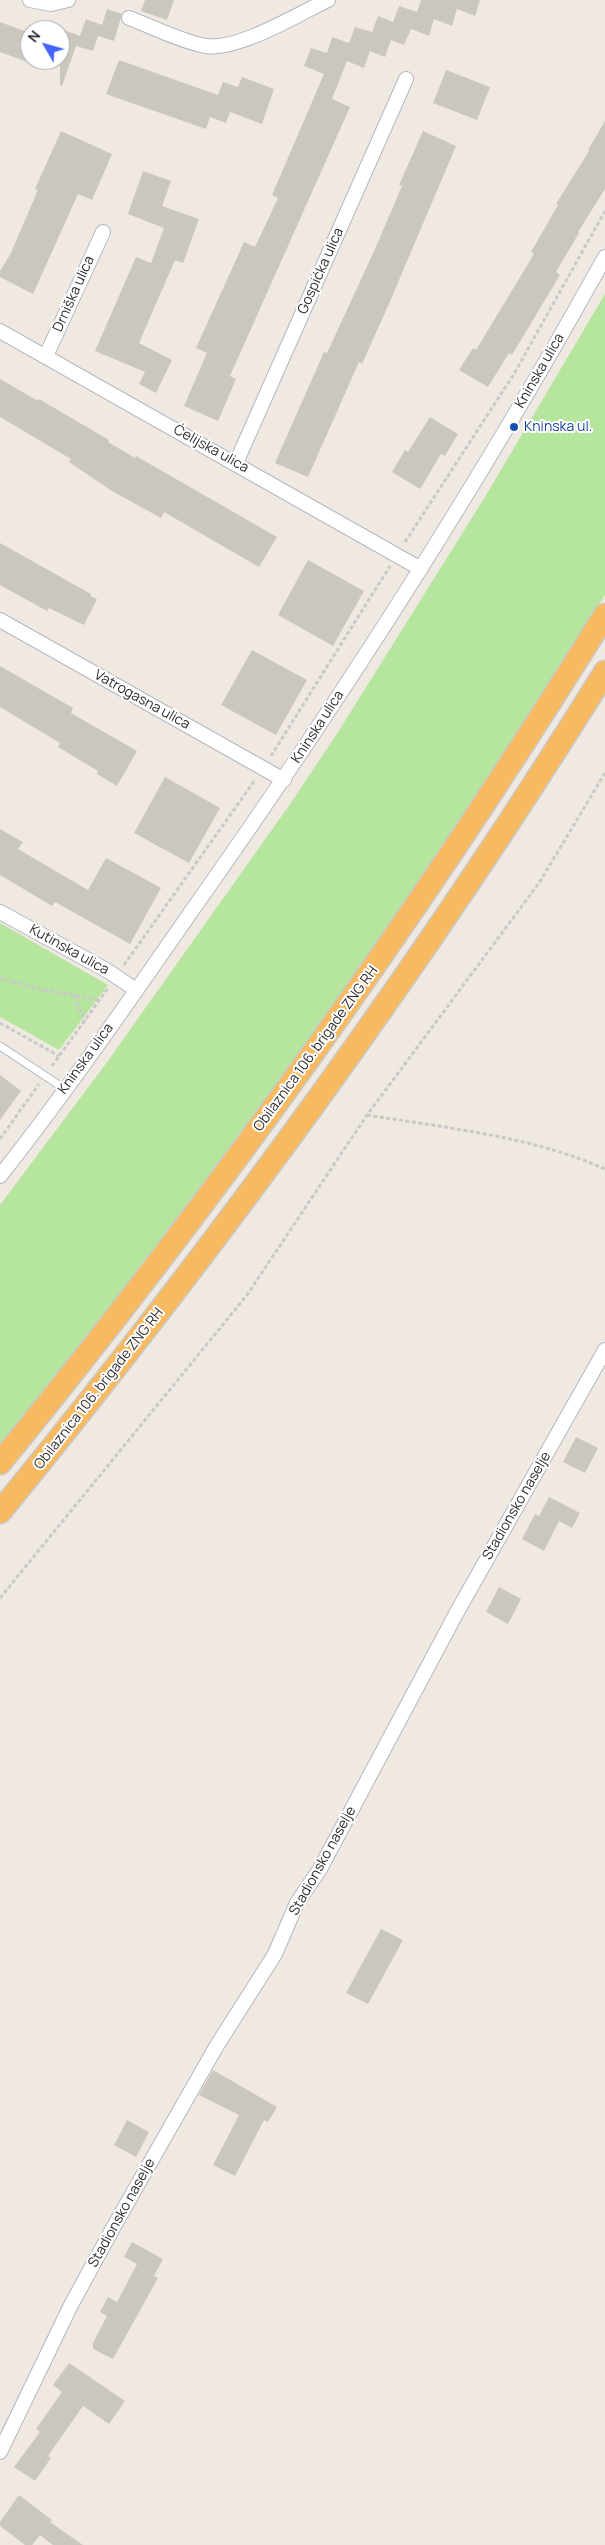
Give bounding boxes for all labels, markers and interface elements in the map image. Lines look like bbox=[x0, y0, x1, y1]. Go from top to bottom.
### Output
north arrow bbox=[20, 20, 70, 70]
text: N bbox=[23, 26, 44, 46]
street label: Gospićka ulica bbox=[294, 225, 348, 317]
street label: Drniška ulica bbox=[50, 253, 98, 335]
street label: Kninska ulica bbox=[512, 331, 568, 411]
place label: Kninska ul. bbox=[524, 419, 592, 435]
street label: Ćelijska ulica bbox=[170, 421, 252, 477]
marker: Kninska ul. bbox=[508, 421, 520, 433]
street label: Vatrogasna ulica bbox=[91, 667, 193, 733]
street label: Kninska ulica bbox=[288, 687, 348, 767]
street label: Kutinska ulica bbox=[26, 921, 112, 979]
street label: Obilaznica 106. brigade ZNG RH bbox=[250, 963, 382, 1135]
street label: Kninska ulica bbox=[55, 1020, 117, 1098]
street label: Obilaznica 106. brigade ZNG RH bbox=[31, 1305, 167, 1473]
street label: Stadionsko naselje bbox=[479, 1449, 555, 1563]
street label: Stadionsko naselje bbox=[286, 1804, 360, 1918]
street label: Stadionsko naselje bbox=[85, 2156, 159, 2270]

